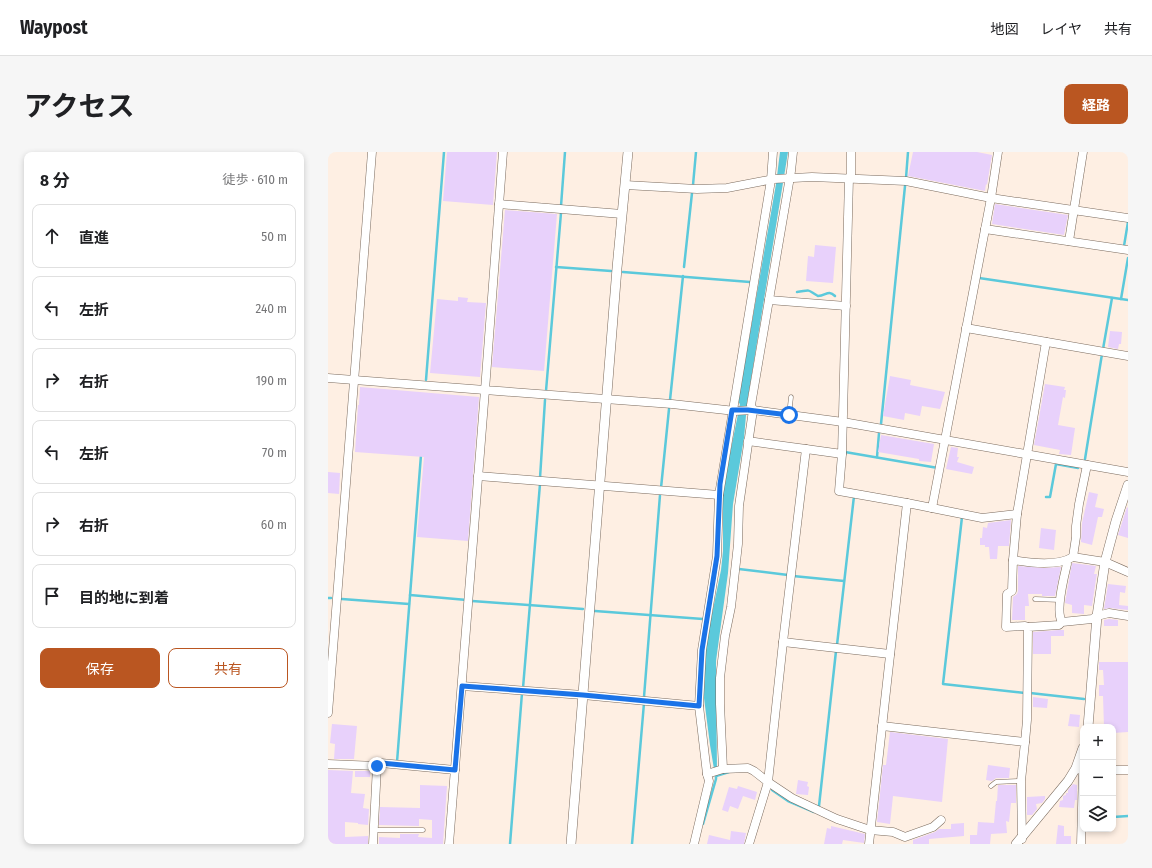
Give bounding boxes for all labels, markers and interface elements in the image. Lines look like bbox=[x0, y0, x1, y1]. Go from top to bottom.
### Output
text: Waypost bbox=[20, 16, 88, 39]
text: 地図 bbox=[990, 21, 1018, 38]
text: レイヤ bbox=[1040, 21, 1082, 38]
text: 共有 bbox=[1104, 21, 1132, 38]
button: 経路 bbox=[1064, 84, 1128, 124]
text: アクセス bbox=[24, 90, 135, 123]
text: 8 分 bbox=[40, 170, 70, 191]
text: 徒歩 · 610 m bbox=[222, 172, 288, 187]
icon: ahead bbox=[41, 225, 63, 247]
text: 直進 bbox=[79, 229, 109, 247]
text: 50 m bbox=[261, 229, 287, 244]
icon: left bbox=[41, 297, 63, 319]
text: 左折 bbox=[79, 301, 109, 319]
text: 240 m bbox=[255, 301, 287, 316]
icon: right bbox=[41, 369, 63, 391]
text: 右折 bbox=[79, 373, 109, 391]
text: 190 m bbox=[256, 373, 287, 388]
route start bbox=[780, 406, 798, 424]
icon: left bbox=[41, 441, 63, 463]
text: 左折 bbox=[79, 445, 109, 463]
text: 70 m bbox=[262, 445, 287, 460]
icon: right bbox=[41, 513, 63, 535]
text: 右折 bbox=[79, 517, 109, 535]
text: 60 m bbox=[261, 517, 287, 532]
icon: arrive bbox=[41, 585, 63, 607]
text: 目的地に到着 bbox=[79, 589, 169, 607]
button: 保存 bbox=[40, 648, 160, 688]
button: 共有 bbox=[168, 648, 288, 688]
map controls bbox=[1080, 724, 1116, 832]
button: + bbox=[1080, 724, 1116, 760]
route end bbox=[368, 757, 386, 775]
button: − bbox=[1080, 760, 1116, 796]
button: layers bbox=[1080, 796, 1116, 832]

